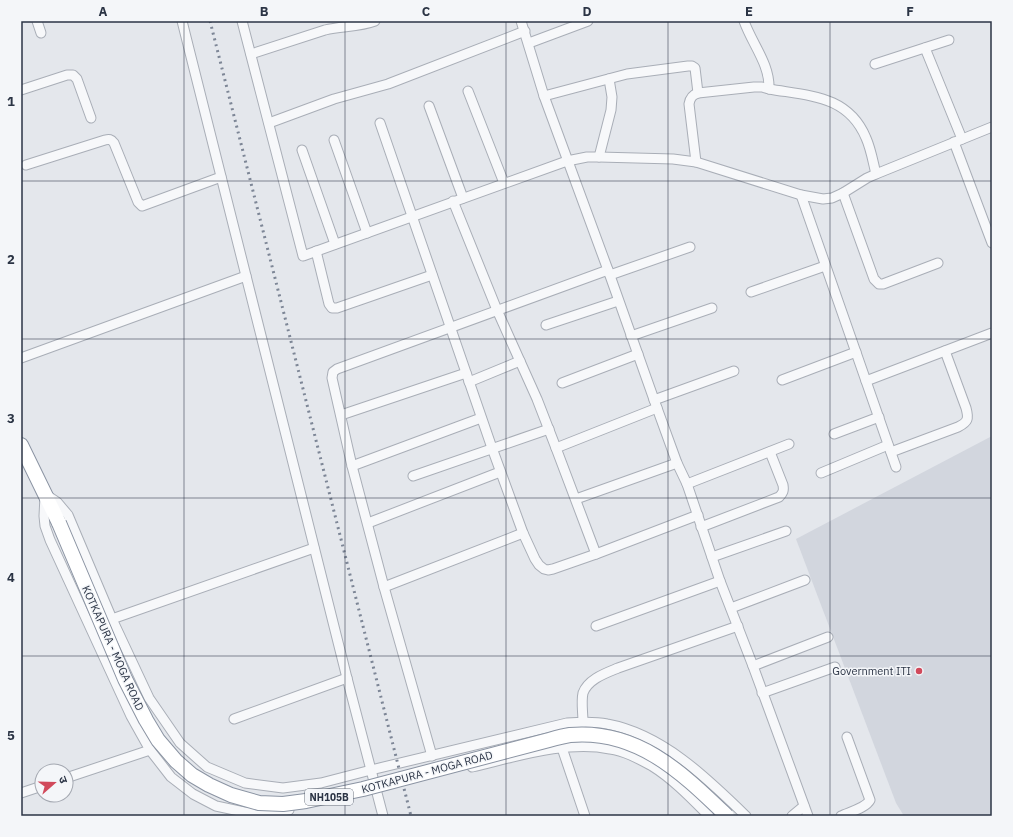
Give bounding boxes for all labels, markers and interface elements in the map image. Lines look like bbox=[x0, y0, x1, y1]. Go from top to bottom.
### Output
text: A bbox=[99, 3, 108, 20]
text: B bbox=[260, 3, 269, 20]
text: C bbox=[422, 3, 431, 20]
text: D bbox=[582, 3, 592, 20]
text: E bbox=[745, 3, 753, 20]
text: F bbox=[906, 3, 914, 20]
text: 1 bbox=[7, 93, 15, 110]
text: 2 bbox=[7, 251, 15, 268]
text: 3 bbox=[7, 410, 15, 427]
text: 4 bbox=[7, 569, 15, 586]
street label: KOTKAPURA - MOGA ROAD bbox=[79, 583, 147, 713]
place label: Government ITI bbox=[832, 664, 911, 678]
marker: Government ITI bbox=[914, 666, 924, 676]
text: 5 bbox=[7, 727, 15, 744]
street label: KOTKAPURA - MOGA ROAD bbox=[360, 748, 494, 796]
north arrow bbox=[34, 763, 74, 803]
text: उ bbox=[56, 774, 71, 786]
road number: NH105B bbox=[305, 789, 353, 805]

